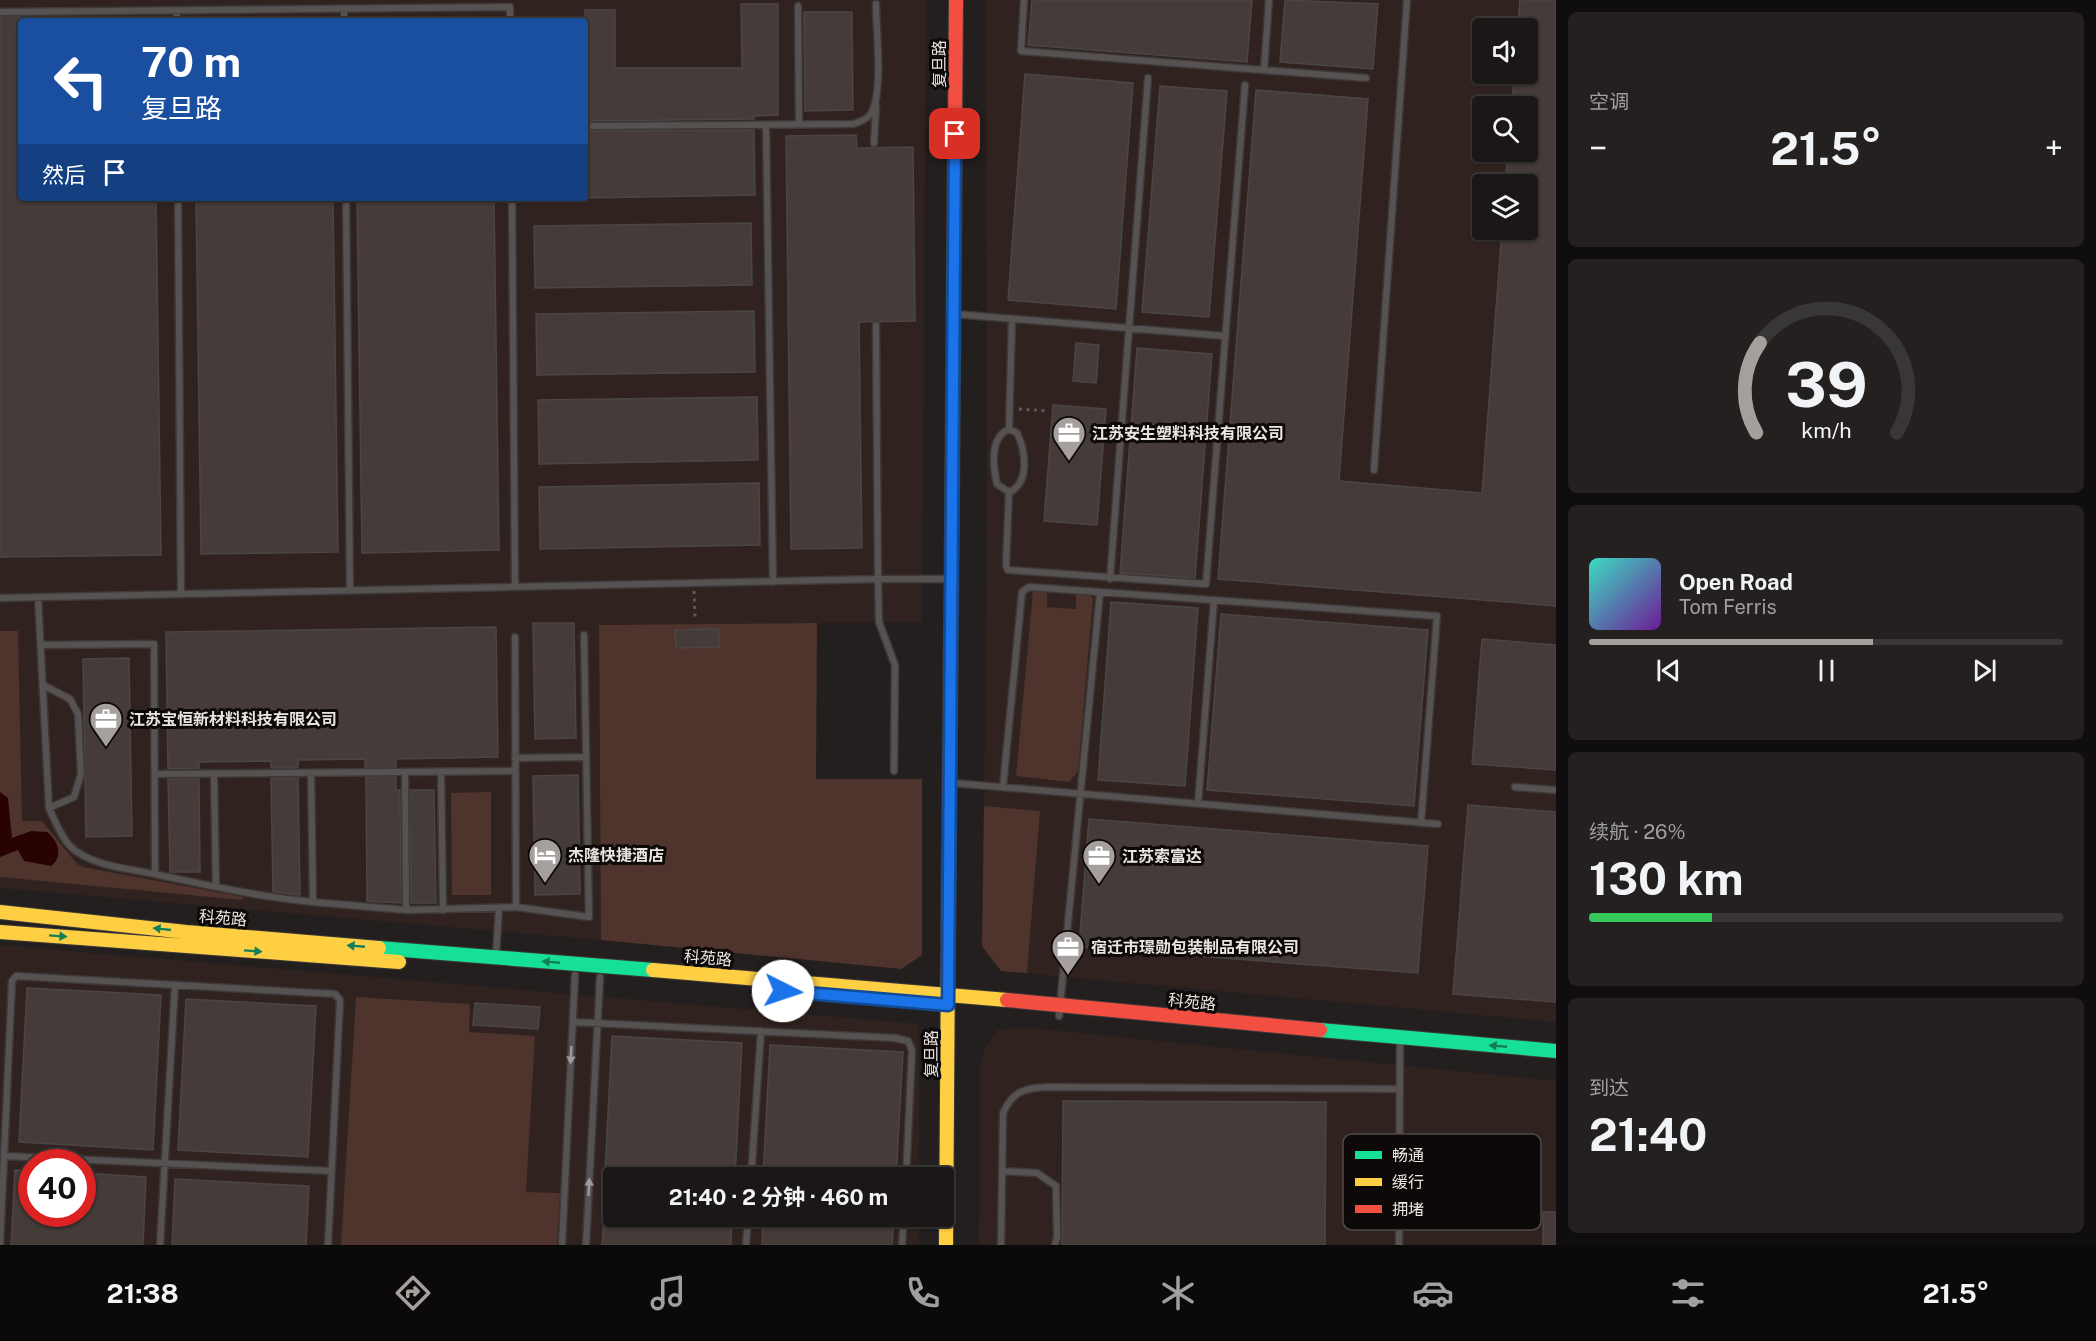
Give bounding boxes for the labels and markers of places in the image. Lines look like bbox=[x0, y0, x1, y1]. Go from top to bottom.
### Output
pin bbox=[929, 108, 980, 159]
office icon: 江苏安生塑料科技有限公司 bbox=[1051, 415, 1087, 462]
place label: 江苏安生塑料科技有限公司 bbox=[1092, 424, 1284, 443]
office icon: 江苏宝恒新材料科技有限公司 bbox=[88, 701, 124, 748]
place label: 江苏宝恒新材料科技有限公司 bbox=[129, 710, 337, 729]
hotel icon: 杰隆快捷酒店 bbox=[527, 837, 563, 884]
office icon: 江苏索富达 bbox=[1081, 838, 1117, 885]
place label: 杰隆快捷酒店 bbox=[568, 846, 664, 865]
place label: 江苏索富达 bbox=[1122, 847, 1202, 866]
office icon: 宿迁市璟勋包装制品有限公司 bbox=[1050, 929, 1086, 976]
place label: 宿迁市璟勋包装制品有限公司 bbox=[1091, 938, 1299, 957]

